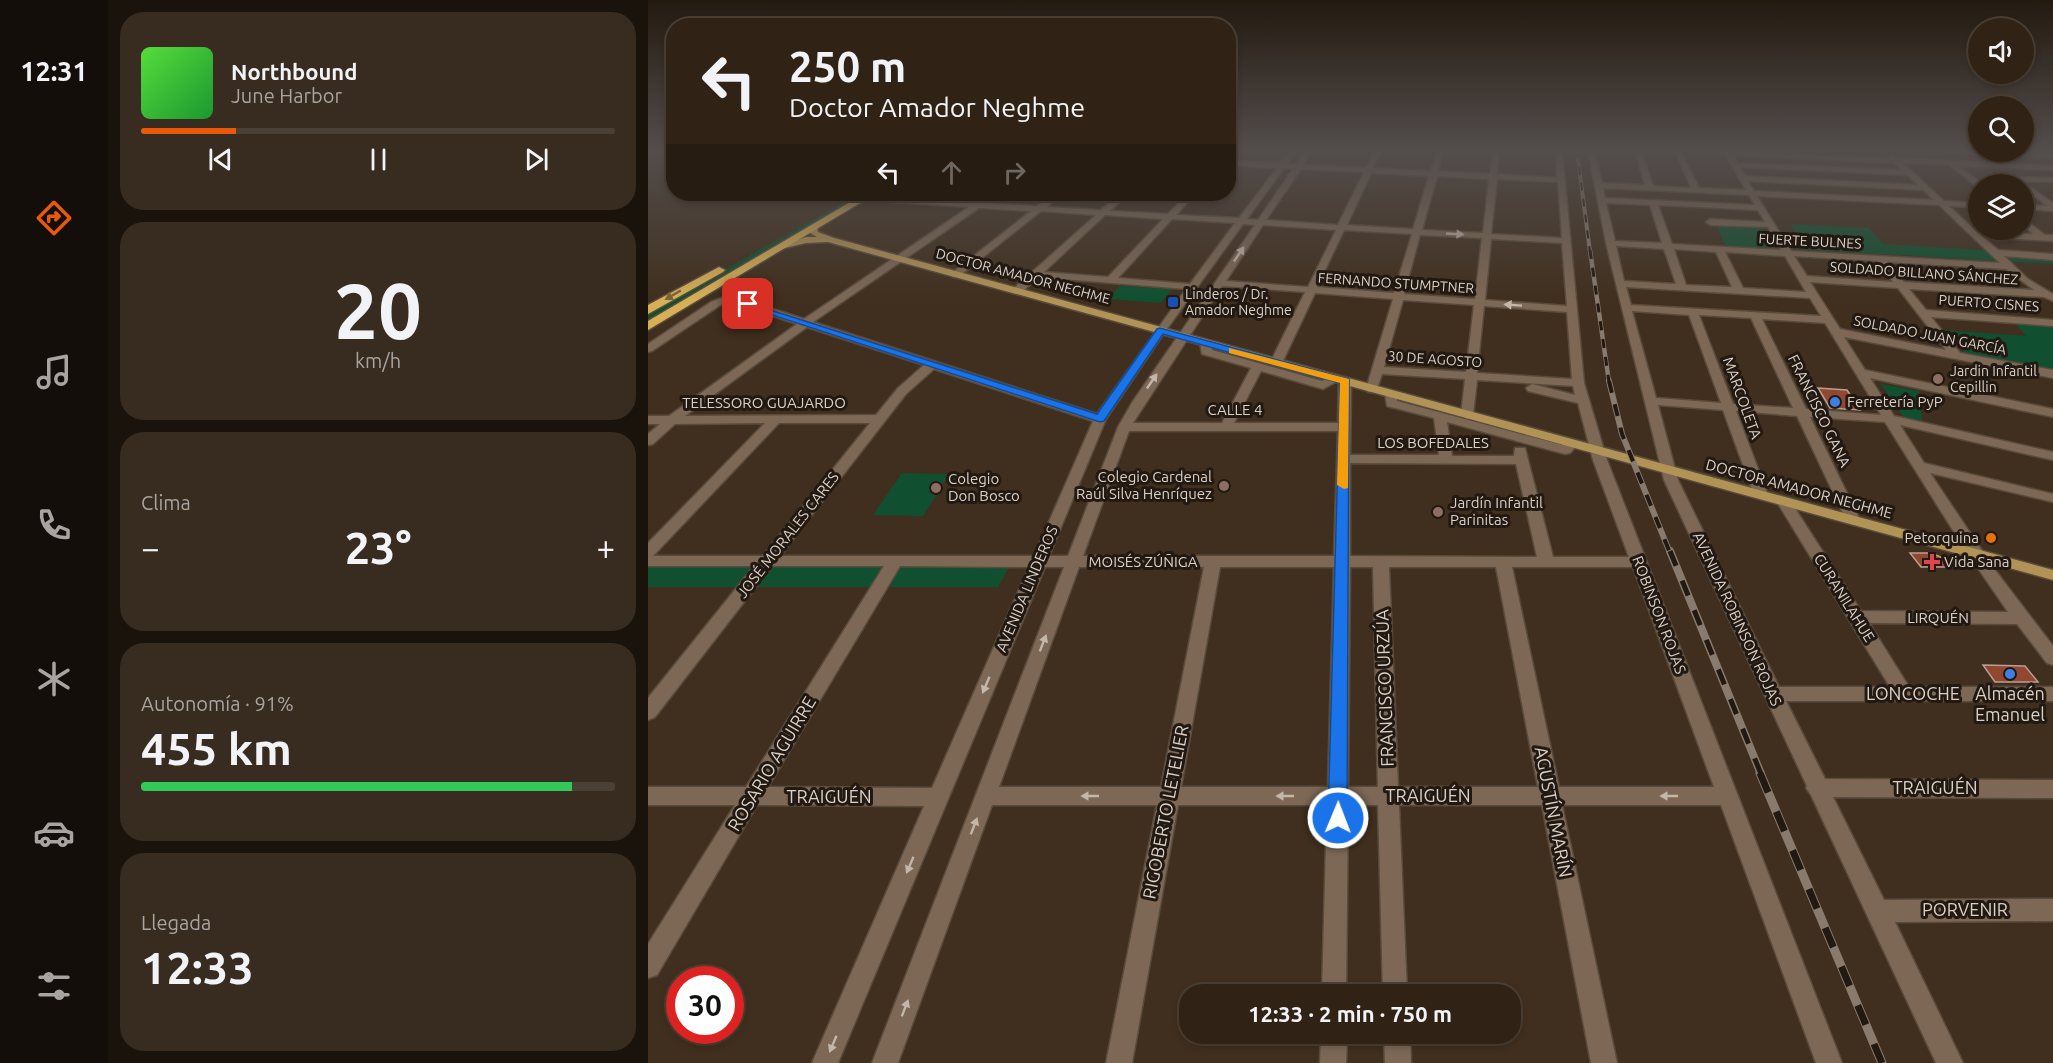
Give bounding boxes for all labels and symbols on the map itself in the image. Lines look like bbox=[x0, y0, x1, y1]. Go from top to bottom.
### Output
one-way arrow bbox=[1446, 230, 1465, 239]
street label: FUERTE BULNES bbox=[1758, 230, 1862, 252]
street label: DOCTOR AMADOR NEGHME bbox=[934, 245, 1112, 307]
one-way arrow bbox=[1233, 246, 1245, 262]
street label: SOLDADO BILLANO SÁNCHEZ bbox=[1829, 257, 2019, 288]
street label: FERNANDO STUMPTNER bbox=[1317, 270, 1475, 296]
pin bbox=[722, 278, 773, 329]
place label: Linderos / Dr. Amador Neghme bbox=[1185, 286, 1292, 318]
one-way arrow bbox=[664, 290, 681, 300]
street label: PUERTO CISNES bbox=[1938, 292, 2040, 314]
marker: Linderos / Dr. Amador Neghme bbox=[1166, 295, 1180, 309]
one-way arrow bbox=[1504, 300, 1523, 310]
street label: SOLDADO JUAN GARCÍA bbox=[1852, 311, 2008, 358]
street label: 30 DE AGOSTO bbox=[1387, 348, 1483, 370]
street label: FRANCISCO GANA bbox=[1785, 352, 1854, 470]
street label: MARCOLETA bbox=[1720, 355, 1765, 441]
place label: Jardin Infantil Cepillin bbox=[1950, 363, 2037, 395]
marker: Jardin Infantil Cepillin bbox=[1931, 372, 1945, 386]
one-way arrow bbox=[1146, 373, 1157, 389]
place label: Ferretería PyP bbox=[1847, 393, 1943, 410]
street label: TELESSORO GUAJARDO bbox=[682, 394, 846, 411]
marker: Ferretería PyP bbox=[1828, 395, 1842, 409]
street label: CALLE 4 bbox=[1208, 401, 1262, 418]
street label: LOS BOFEDALES bbox=[1377, 434, 1489, 451]
street label: DOCTOR AMADOR NEGHME bbox=[1704, 455, 1894, 522]
street label: JOSÉ MORALES CARES bbox=[733, 468, 842, 601]
place label: Colegio Cardenal Raúl Silva Henríquez bbox=[1076, 468, 1212, 502]
place label: Colegio Don Bosco bbox=[948, 470, 1020, 504]
marker: Colegio Cardenal Raúl Silva Henríquez bbox=[1217, 479, 1231, 493]
marker: Colegio Don Bosco bbox=[929, 481, 943, 495]
place label: Jardín Infantil Parinitas bbox=[1450, 494, 1543, 528]
marker: Jardín Infantil Parinitas bbox=[1431, 505, 1445, 519]
street label: AVENIDA LINDEROS bbox=[992, 523, 1061, 654]
street label: AVENIDA ROBINSON ROJAS bbox=[1690, 529, 1785, 708]
place label: Petorquina bbox=[1904, 529, 1979, 546]
marker: Petorquina bbox=[1984, 531, 1998, 545]
street label: CURANILAHUE bbox=[1811, 551, 1878, 645]
street label: MOISÉS ZÚÑIGA bbox=[1088, 553, 1198, 570]
place label: Vida Sana bbox=[1944, 553, 2009, 570]
street label: ROBINSON ROJAS bbox=[1629, 554, 1690, 676]
marker: Vida Sana bbox=[1925, 555, 1939, 569]
street label: FRANCISCO URZÚA bbox=[1370, 609, 1397, 767]
street label: LIRQUÉN bbox=[1907, 609, 1969, 626]
one-way arrow bbox=[1038, 634, 1048, 652]
marker: Almacén Emanuel bbox=[2003, 667, 2017, 681]
one-way arrow bbox=[981, 676, 990, 694]
street label: LONCOCHE bbox=[1866, 683, 1960, 703]
place label: Almacén Emanuel bbox=[1975, 683, 2045, 724]
street label: ROSARIO AGUIRRE bbox=[723, 693, 819, 834]
street label: RIGOBERTO LETELIER bbox=[1138, 723, 1192, 900]
street label: AGUSTÍN MARÍN bbox=[1531, 745, 1577, 879]
street label: TRAIGUÉN bbox=[1892, 776, 1978, 797]
street label: TRAIGUÉN bbox=[1385, 784, 1471, 805]
street label: TRAIGUÉN bbox=[786, 785, 872, 806]
position arrow bbox=[1306, 786, 1370, 850]
one-way arrow bbox=[1080, 791, 1099, 801]
one-way arrow bbox=[1275, 791, 1294, 801]
one-way arrow bbox=[1659, 791, 1678, 801]
one-way arrow bbox=[970, 817, 980, 835]
one-way arrow bbox=[905, 856, 915, 874]
street label: PORVENIR bbox=[1922, 899, 2008, 919]
speed limit sign: 30 bbox=[666, 966, 744, 1044]
one-way arrow bbox=[901, 999, 911, 1017]
one-way arrow bbox=[828, 1035, 838, 1053]

